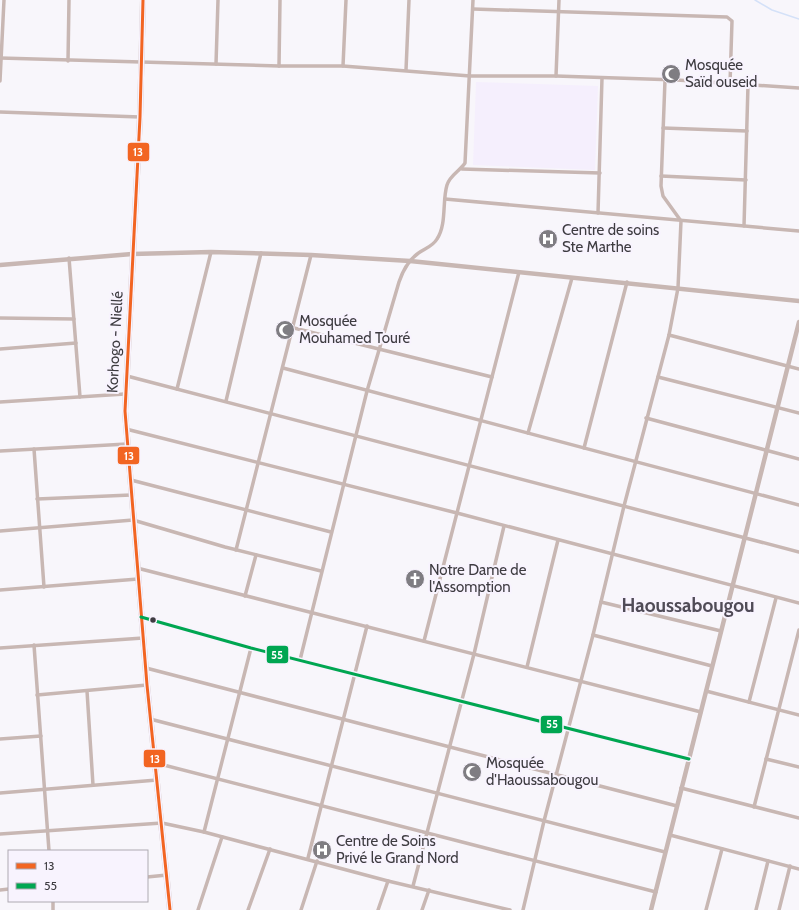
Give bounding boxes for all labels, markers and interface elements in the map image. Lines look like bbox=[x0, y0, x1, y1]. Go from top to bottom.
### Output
place label: Mosquée Saïd ouseid bbox=[685, 56, 757, 91]
mosque icon: Mosquée Saïd ouseid bbox=[660, 63, 682, 85]
line badge: 13 bbox=[127, 142, 150, 162]
text: 13 bbox=[133, 145, 143, 159]
place label: Centre de soins Ste Marthe bbox=[562, 221, 659, 256]
hospital icon: Centre de soins Ste Marthe bbox=[537, 228, 559, 250]
street label: Korhogo - Niellé bbox=[103, 290, 127, 393]
place label: Mosquée Mouhamed Touré bbox=[299, 312, 410, 347]
mosque icon: Mosquée Mouhamed Touré bbox=[274, 319, 296, 341]
line badge: 13 bbox=[117, 446, 140, 465]
text: 13 bbox=[124, 449, 134, 463]
place label: Notre Dame de l'Assomption bbox=[429, 561, 527, 596]
church icon: Notre Dame de l'Assomption bbox=[404, 568, 426, 590]
district label: Haoussabougou bbox=[622, 594, 754, 617]
unlabelled marker bbox=[148, 615, 158, 625]
line badge: 55 bbox=[266, 645, 289, 664]
text: 55 bbox=[271, 648, 283, 662]
line badge: 55 bbox=[540, 715, 563, 734]
text: 55 bbox=[546, 717, 558, 731]
line badge: 13 bbox=[143, 749, 166, 768]
text: 13 bbox=[150, 752, 160, 766]
place label: Mosquée d'Haoussabougou bbox=[486, 754, 598, 789]
mosque icon: Mosquée d'Haoussabougou bbox=[461, 761, 483, 783]
place label: Centre de Soins Privé le Grand Nord bbox=[336, 832, 459, 867]
hospital icon: Centre de Soins Privé le Grand Nord bbox=[311, 839, 333, 861]
legend bbox=[8, 850, 148, 902]
text: 13 bbox=[44, 858, 54, 873]
text: 55 bbox=[44, 878, 57, 893]

